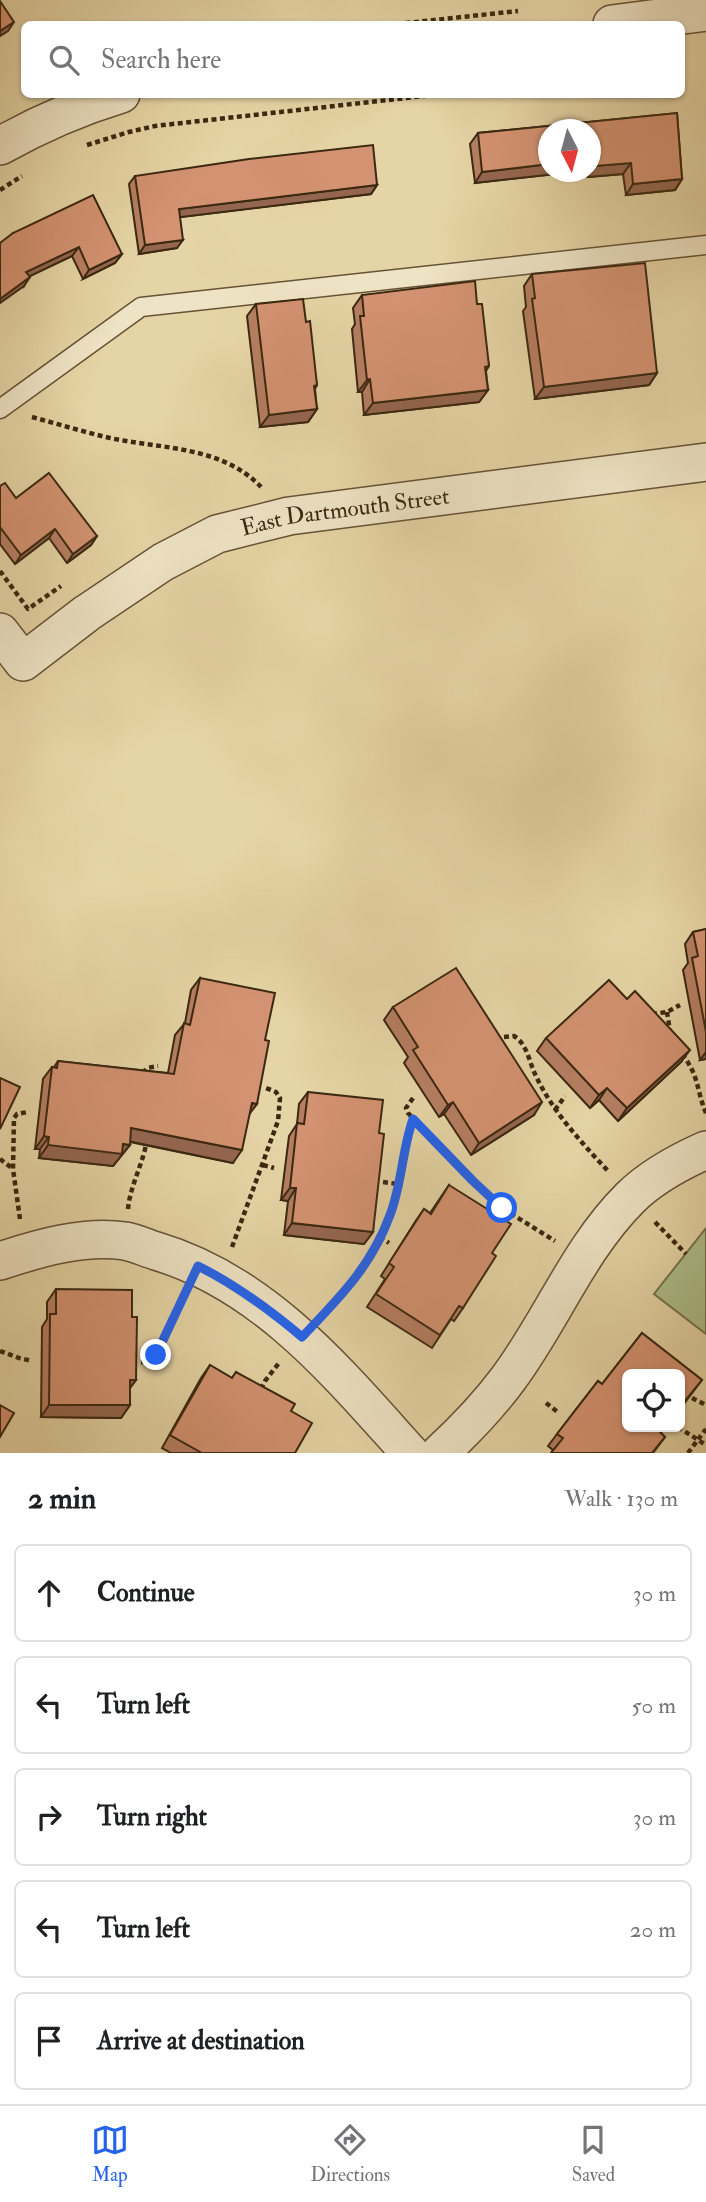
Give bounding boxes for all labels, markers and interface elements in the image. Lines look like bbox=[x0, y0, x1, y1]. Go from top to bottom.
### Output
search box bbox=[21, 21, 685, 98]
icon: search bbox=[45, 41, 83, 79]
text: Search here bbox=[101, 44, 221, 76]
north arrow bbox=[538, 119, 601, 182]
street label: East Dartmouth Street bbox=[237, 481, 451, 542]
route start bbox=[486, 1192, 517, 1223]
route end bbox=[140, 1339, 171, 1370]
map controls bbox=[622, 1369, 685, 1432]
button: locate bbox=[622, 1369, 685, 1432]
text: 2 min bbox=[28, 1480, 96, 1517]
text: Walk · 130 m bbox=[565, 1484, 678, 1513]
icon: ahead bbox=[30, 1574, 68, 1612]
text: Continue bbox=[97, 1577, 195, 1609]
text: 30 m bbox=[633, 1579, 676, 1608]
icon: left bbox=[30, 1686, 68, 1724]
text: Turn left bbox=[97, 1689, 190, 1721]
text: 50 m bbox=[632, 1691, 676, 1720]
icon: right bbox=[30, 1798, 68, 1836]
text: Turn right bbox=[97, 1801, 207, 1833]
text: 30 m bbox=[633, 1803, 676, 1832]
icon: left bbox=[30, 1910, 68, 1948]
text: Turn left bbox=[97, 1913, 190, 1945]
text: 20 m bbox=[630, 1915, 676, 1944]
icon: arrive bbox=[30, 2022, 68, 2060]
text: Arrive at destination bbox=[97, 2025, 305, 2057]
tab: Map bbox=[91, 2121, 129, 2187]
tab: Directions bbox=[310, 2121, 390, 2187]
tab: Saved bbox=[572, 2121, 615, 2187]

